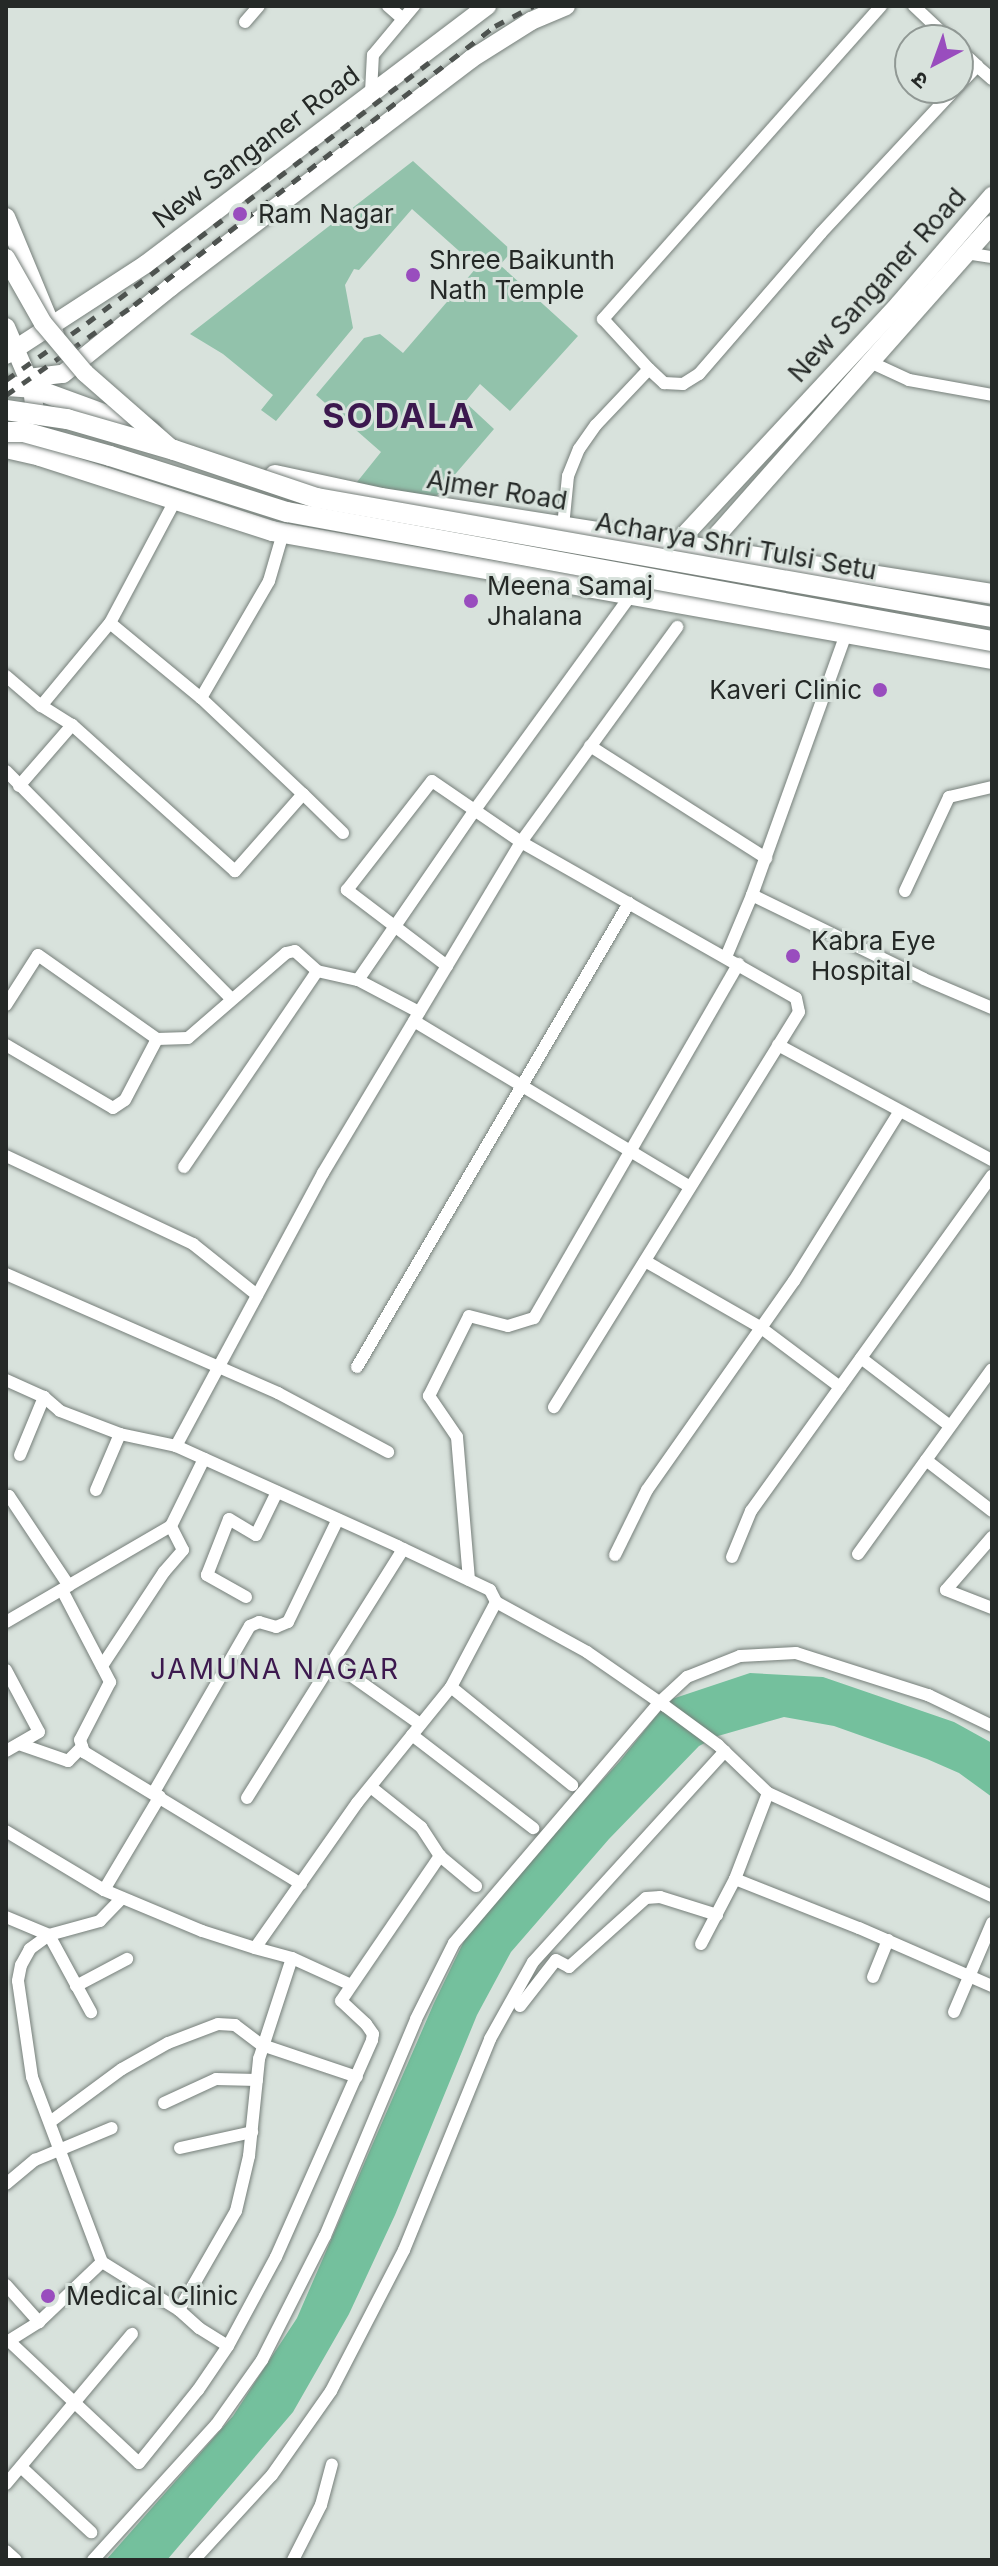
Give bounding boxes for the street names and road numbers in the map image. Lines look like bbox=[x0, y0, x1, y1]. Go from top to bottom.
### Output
street label: New Sanganer Road bbox=[147, 59, 365, 235]
street label: New Sanganer Road bbox=[782, 182, 972, 388]
street label: Ajmer Road bbox=[424, 463, 570, 517]
street label: Acharya Shri Tulsi Setu bbox=[593, 506, 879, 586]

